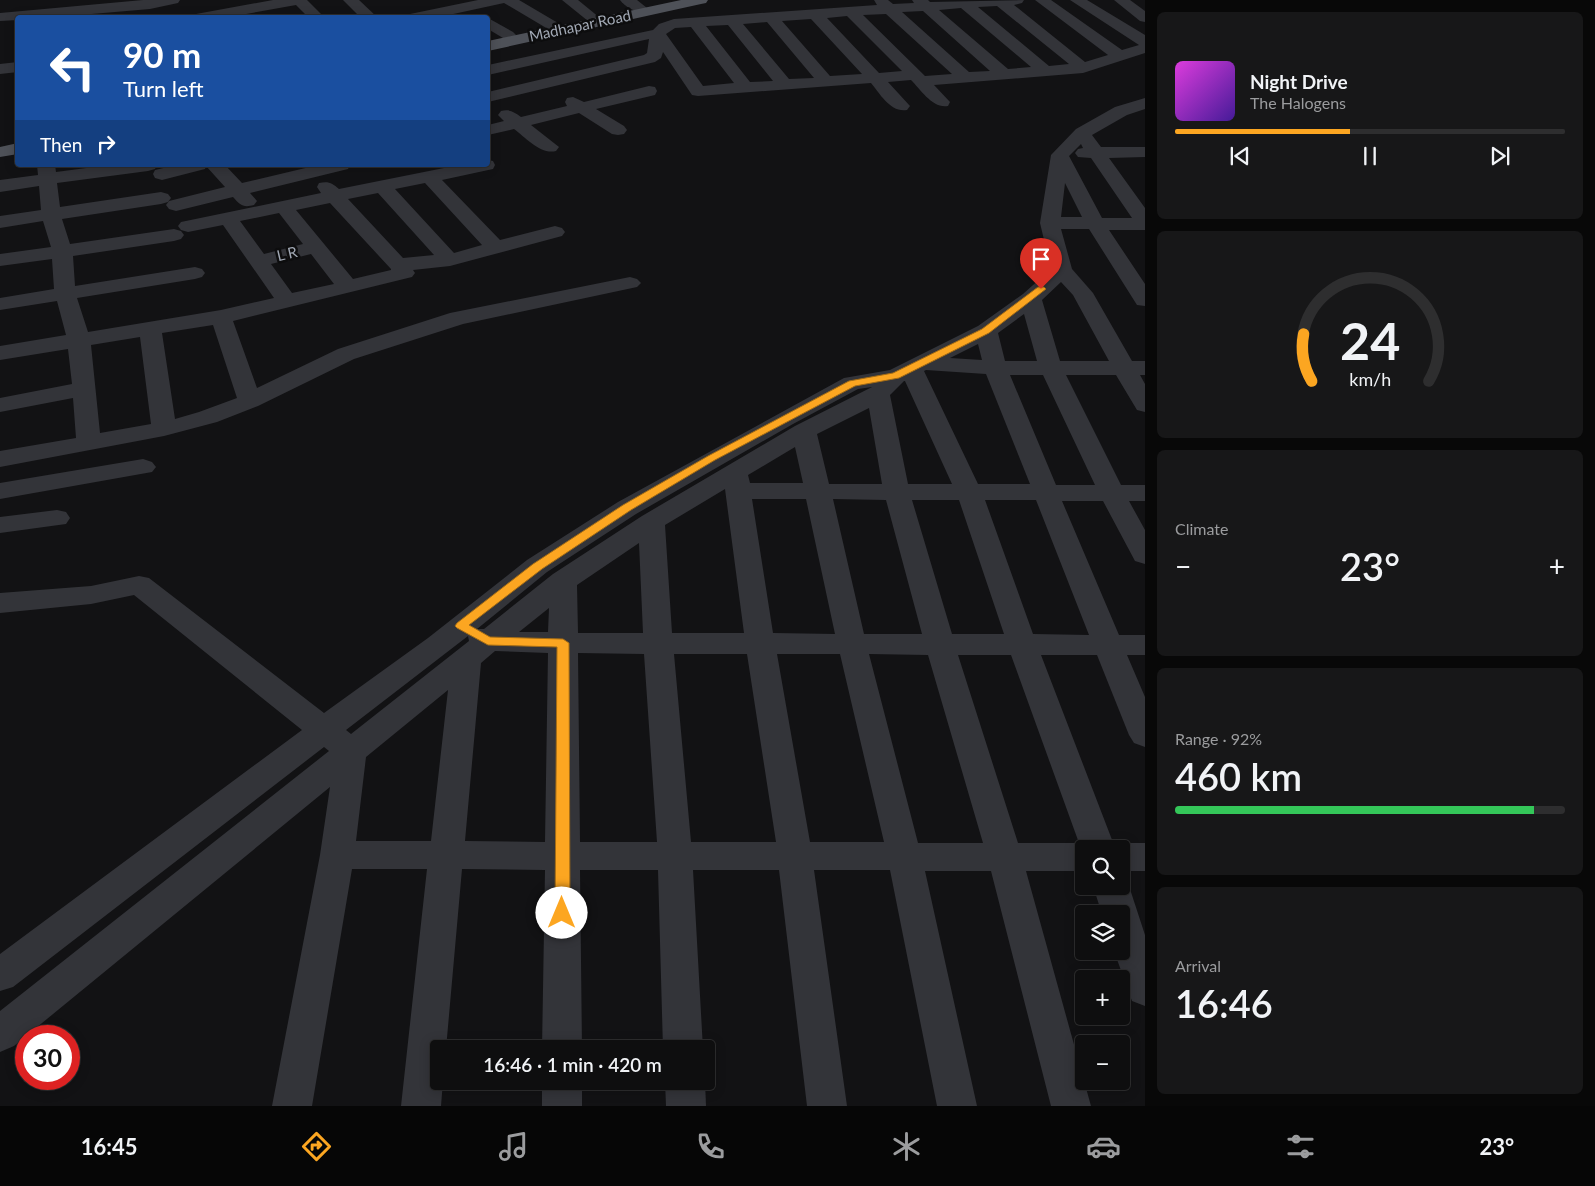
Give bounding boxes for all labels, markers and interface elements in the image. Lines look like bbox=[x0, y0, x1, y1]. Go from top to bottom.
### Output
street label: Madhapar Road bbox=[527, 5, 632, 45]
text: 90 m bbox=[123, 33, 201, 75]
icon: left bbox=[40, 35, 105, 100]
text: Night Drive bbox=[1250, 70, 1348, 93]
text: Turn left bbox=[123, 75, 204, 102]
text: The Halogens bbox=[1250, 93, 1346, 112]
icon: right bbox=[92, 130, 120, 158]
text: Then bbox=[40, 133, 82, 156]
icon: previous bbox=[1226, 142, 1254, 170]
icon: pause bbox=[1356, 142, 1384, 170]
icon: next bbox=[1486, 142, 1514, 170]
pin bbox=[1020, 238, 1062, 289]
street label: L R bbox=[275, 242, 299, 264]
icon: arrive bbox=[1027, 245, 1055, 273]
text: 24 bbox=[1340, 309, 1400, 371]
text: km/h bbox=[1349, 368, 1391, 390]
text: Climate bbox=[1175, 519, 1228, 538]
text: 23° bbox=[1340, 543, 1400, 589]
text: − bbox=[1175, 549, 1191, 583]
text: + bbox=[1549, 549, 1565, 583]
text: Range · 92% bbox=[1175, 729, 1262, 748]
text: 460 km bbox=[1175, 753, 1302, 799]
map controls bbox=[1075, 840, 1130, 1090]
button: search bbox=[1075, 840, 1130, 895]
position arrow bbox=[535, 886, 587, 938]
button: layers bbox=[1075, 905, 1130, 960]
text: Arrival bbox=[1175, 956, 1221, 975]
button: + bbox=[1075, 970, 1130, 1025]
text: 16:46 bbox=[1175, 980, 1273, 1026]
speed limit sign: 30 bbox=[15, 1025, 80, 1090]
button: − bbox=[1075, 1035, 1130, 1090]
text: 16:46 · 1 min · 420 m bbox=[483, 1053, 662, 1076]
icon: directions bbox=[299, 1129, 334, 1164]
icon: music bbox=[496, 1129, 531, 1164]
icon: phone bbox=[693, 1129, 728, 1164]
icon: climate bbox=[889, 1129, 924, 1164]
icon: car bbox=[1086, 1129, 1121, 1164]
icon: filters bbox=[1283, 1129, 1318, 1164]
text: 16:45 bbox=[81, 1133, 138, 1160]
text: 23° bbox=[1479, 1133, 1514, 1160]

